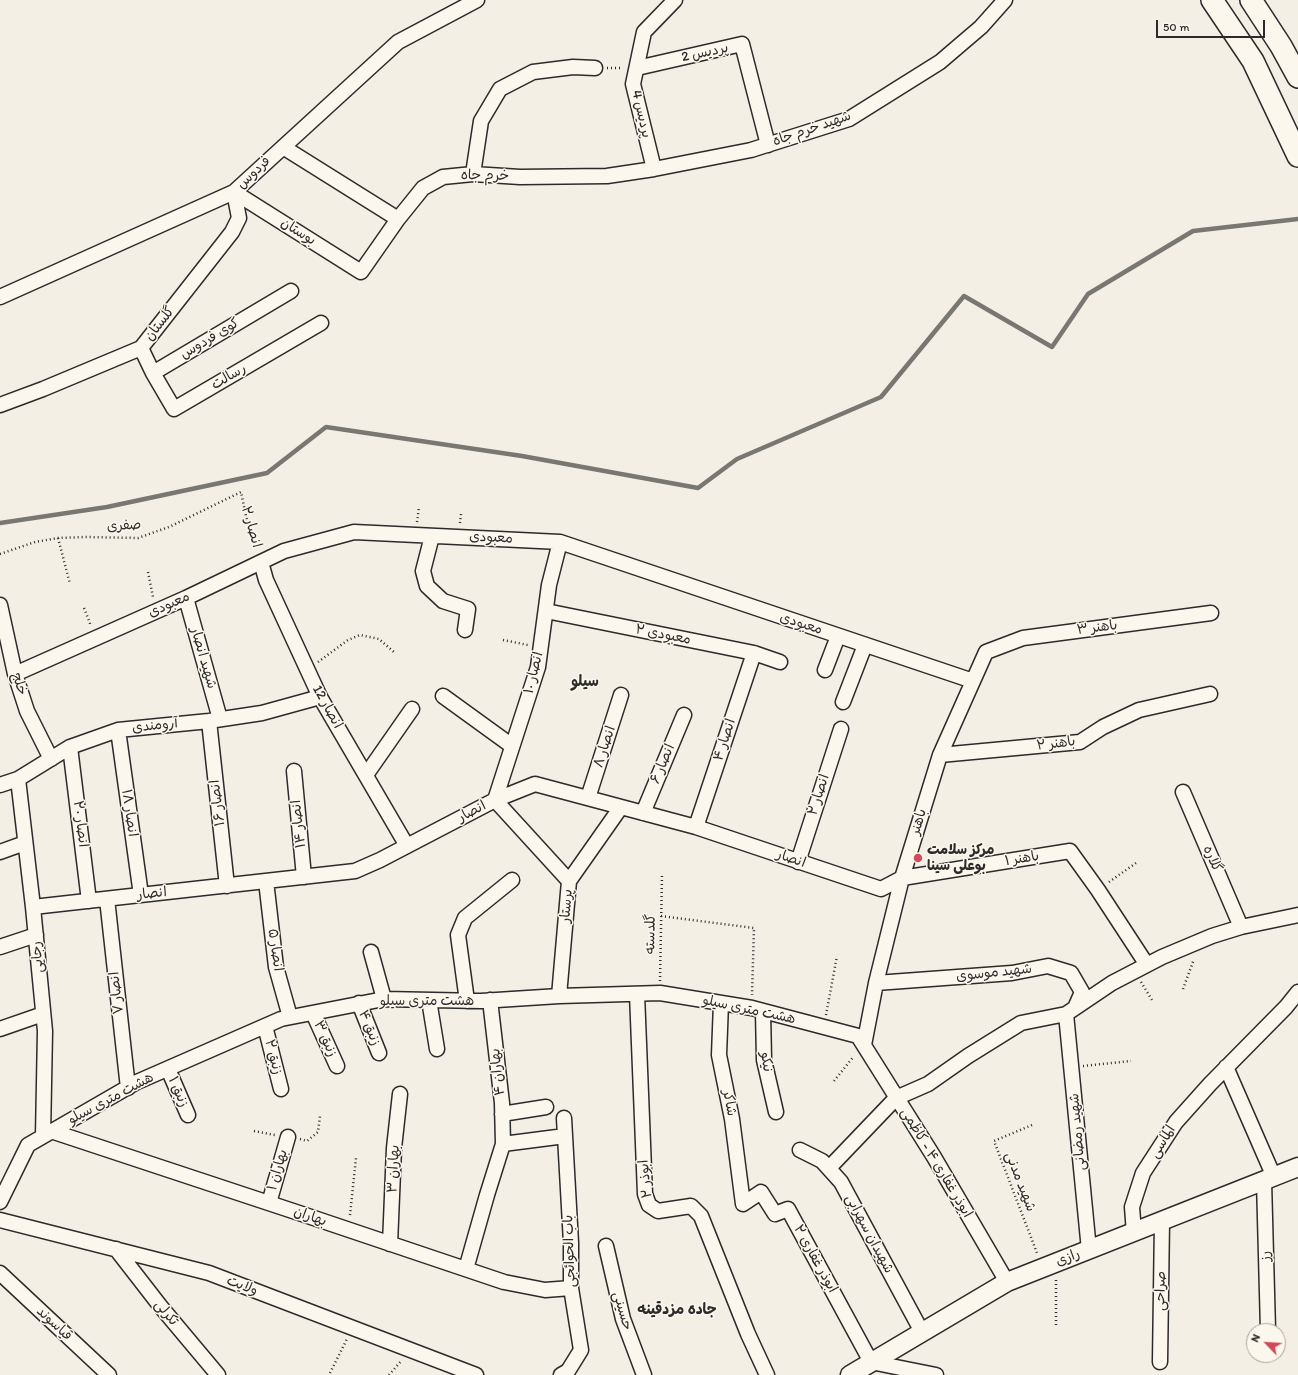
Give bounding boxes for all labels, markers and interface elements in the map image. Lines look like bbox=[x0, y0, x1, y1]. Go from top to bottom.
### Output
scale bar bbox=[1158, 12, 1267, 38]
text: 50 m bbox=[1163, 20, 1189, 34]
street label: پردیس 2 bbox=[680, 40, 730, 66]
street label: پردیس 4 bbox=[627, 88, 655, 140]
street label: شهید خرم جاه bbox=[771, 108, 853, 150]
street label: فردوس bbox=[234, 153, 274, 193]
street label: خرم جاه bbox=[461, 167, 509, 185]
street label: بوستان bbox=[277, 215, 319, 249]
street label: گلستان bbox=[141, 303, 179, 345]
street label: کوی فردوس bbox=[177, 315, 243, 363]
street label: رسالت bbox=[209, 360, 249, 394]
street label: انصار ۲ bbox=[237, 504, 265, 550]
street label: صفری bbox=[106, 517, 142, 535]
street label: معبودی bbox=[469, 528, 513, 548]
street label: معبودی bbox=[146, 588, 192, 622]
street label: معبودی bbox=[778, 609, 824, 639]
street label: باهنر ۳ bbox=[1076, 617, 1118, 639]
street label: معبودی ۲ bbox=[634, 621, 692, 649]
street label: شهید انصار bbox=[186, 625, 220, 691]
street label: انصار ۱۰ bbox=[521, 650, 547, 696]
street label: خلج bbox=[8, 671, 30, 697]
district label: سیلو bbox=[571, 673, 599, 691]
street label: انصار 12 bbox=[308, 682, 346, 732]
street label: آرومندی bbox=[131, 715, 179, 737]
street label: انصار ۴ bbox=[710, 717, 740, 763]
street label: انصار ۸ bbox=[590, 724, 620, 770]
street label: باهنر ۲ bbox=[1036, 733, 1076, 755]
street label: انصار ۶ bbox=[647, 742, 679, 786]
street label: انصار ۲ bbox=[804, 772, 834, 818]
street label: انصار ۱۶ bbox=[207, 779, 229, 827]
street label: انصار ۱۸ bbox=[117, 788, 141, 838]
street label: انصار bbox=[455, 798, 489, 826]
street label: انصار ۱۴ bbox=[288, 799, 310, 849]
street label: انصار ۲۰ bbox=[69, 800, 91, 848]
street label: باهنر bbox=[907, 807, 931, 837]
place label: مرکز سلامت بوعلی سینا bbox=[927, 842, 994, 874]
street label: گلاره bbox=[1199, 843, 1225, 875]
street label: انصار bbox=[774, 846, 808, 872]
street label: باهنر ۱ bbox=[1004, 848, 1040, 870]
marker: مرکز سلامت بوعلی سینا bbox=[912, 852, 924, 864]
street label: انصار bbox=[136, 884, 168, 904]
street label: پرستار bbox=[557, 888, 577, 924]
street label: گلدسته bbox=[642, 914, 660, 954]
street label: انصار ۵ bbox=[264, 928, 286, 972]
street label: رجایی bbox=[28, 940, 48, 974]
street label: شهید موسوی bbox=[955, 961, 1033, 985]
street label: انصار ۷ bbox=[106, 971, 128, 1015]
street label: هشت متری سیلو bbox=[701, 992, 797, 1028]
street label: هشت متری سیلو bbox=[380, 993, 474, 1009]
street label: زنبق ۴ bbox=[354, 1008, 384, 1048]
street label: زنبق ۳ bbox=[310, 1018, 340, 1060]
street label: زنبق ۲ bbox=[261, 1038, 285, 1076]
street label: بهاران ۴ bbox=[487, 1048, 509, 1096]
street label: نیکو bbox=[756, 1051, 776, 1073]
street label: هشت متری سیلو bbox=[65, 1069, 157, 1129]
street label: زنبق ۱ bbox=[164, 1074, 192, 1110]
street label: شاکر bbox=[718, 1088, 740, 1118]
street label: شهید رمضانی bbox=[1066, 1093, 1090, 1171]
street label: ابوذر غفاری ۴ - کاظمی bbox=[897, 1105, 975, 1221]
street label: الماسی bbox=[1146, 1122, 1180, 1162]
street label: بهاران ۳ bbox=[384, 1144, 404, 1194]
street label: ۱ بهاران bbox=[264, 1147, 292, 1193]
street label: شهید مدنی bbox=[1001, 1150, 1039, 1214]
street label: ابوذر ۲ bbox=[636, 1159, 656, 1199]
street label: شهیدان سهرابی bbox=[841, 1192, 897, 1276]
street label: بهاران bbox=[291, 1204, 329, 1230]
street label: باب الحوائجی bbox=[560, 1214, 580, 1288]
street label: ابوذر غفاری ۲ bbox=[789, 1222, 841, 1296]
street label: رازی bbox=[1053, 1246, 1083, 1270]
street label: رز bbox=[1257, 1250, 1275, 1262]
street label: صراحی bbox=[1152, 1271, 1170, 1311]
street label: ولایت bbox=[224, 1272, 260, 1300]
street label: حسینی bbox=[609, 1290, 635, 1332]
street label: تکرلی bbox=[151, 1297, 181, 1329]
district label: جاده مزدقینه bbox=[637, 1301, 717, 1319]
street label: قیاسوند bbox=[33, 1303, 75, 1345]
north arrow bbox=[1246, 1323, 1286, 1363]
text: N bbox=[1248, 1332, 1263, 1344]

